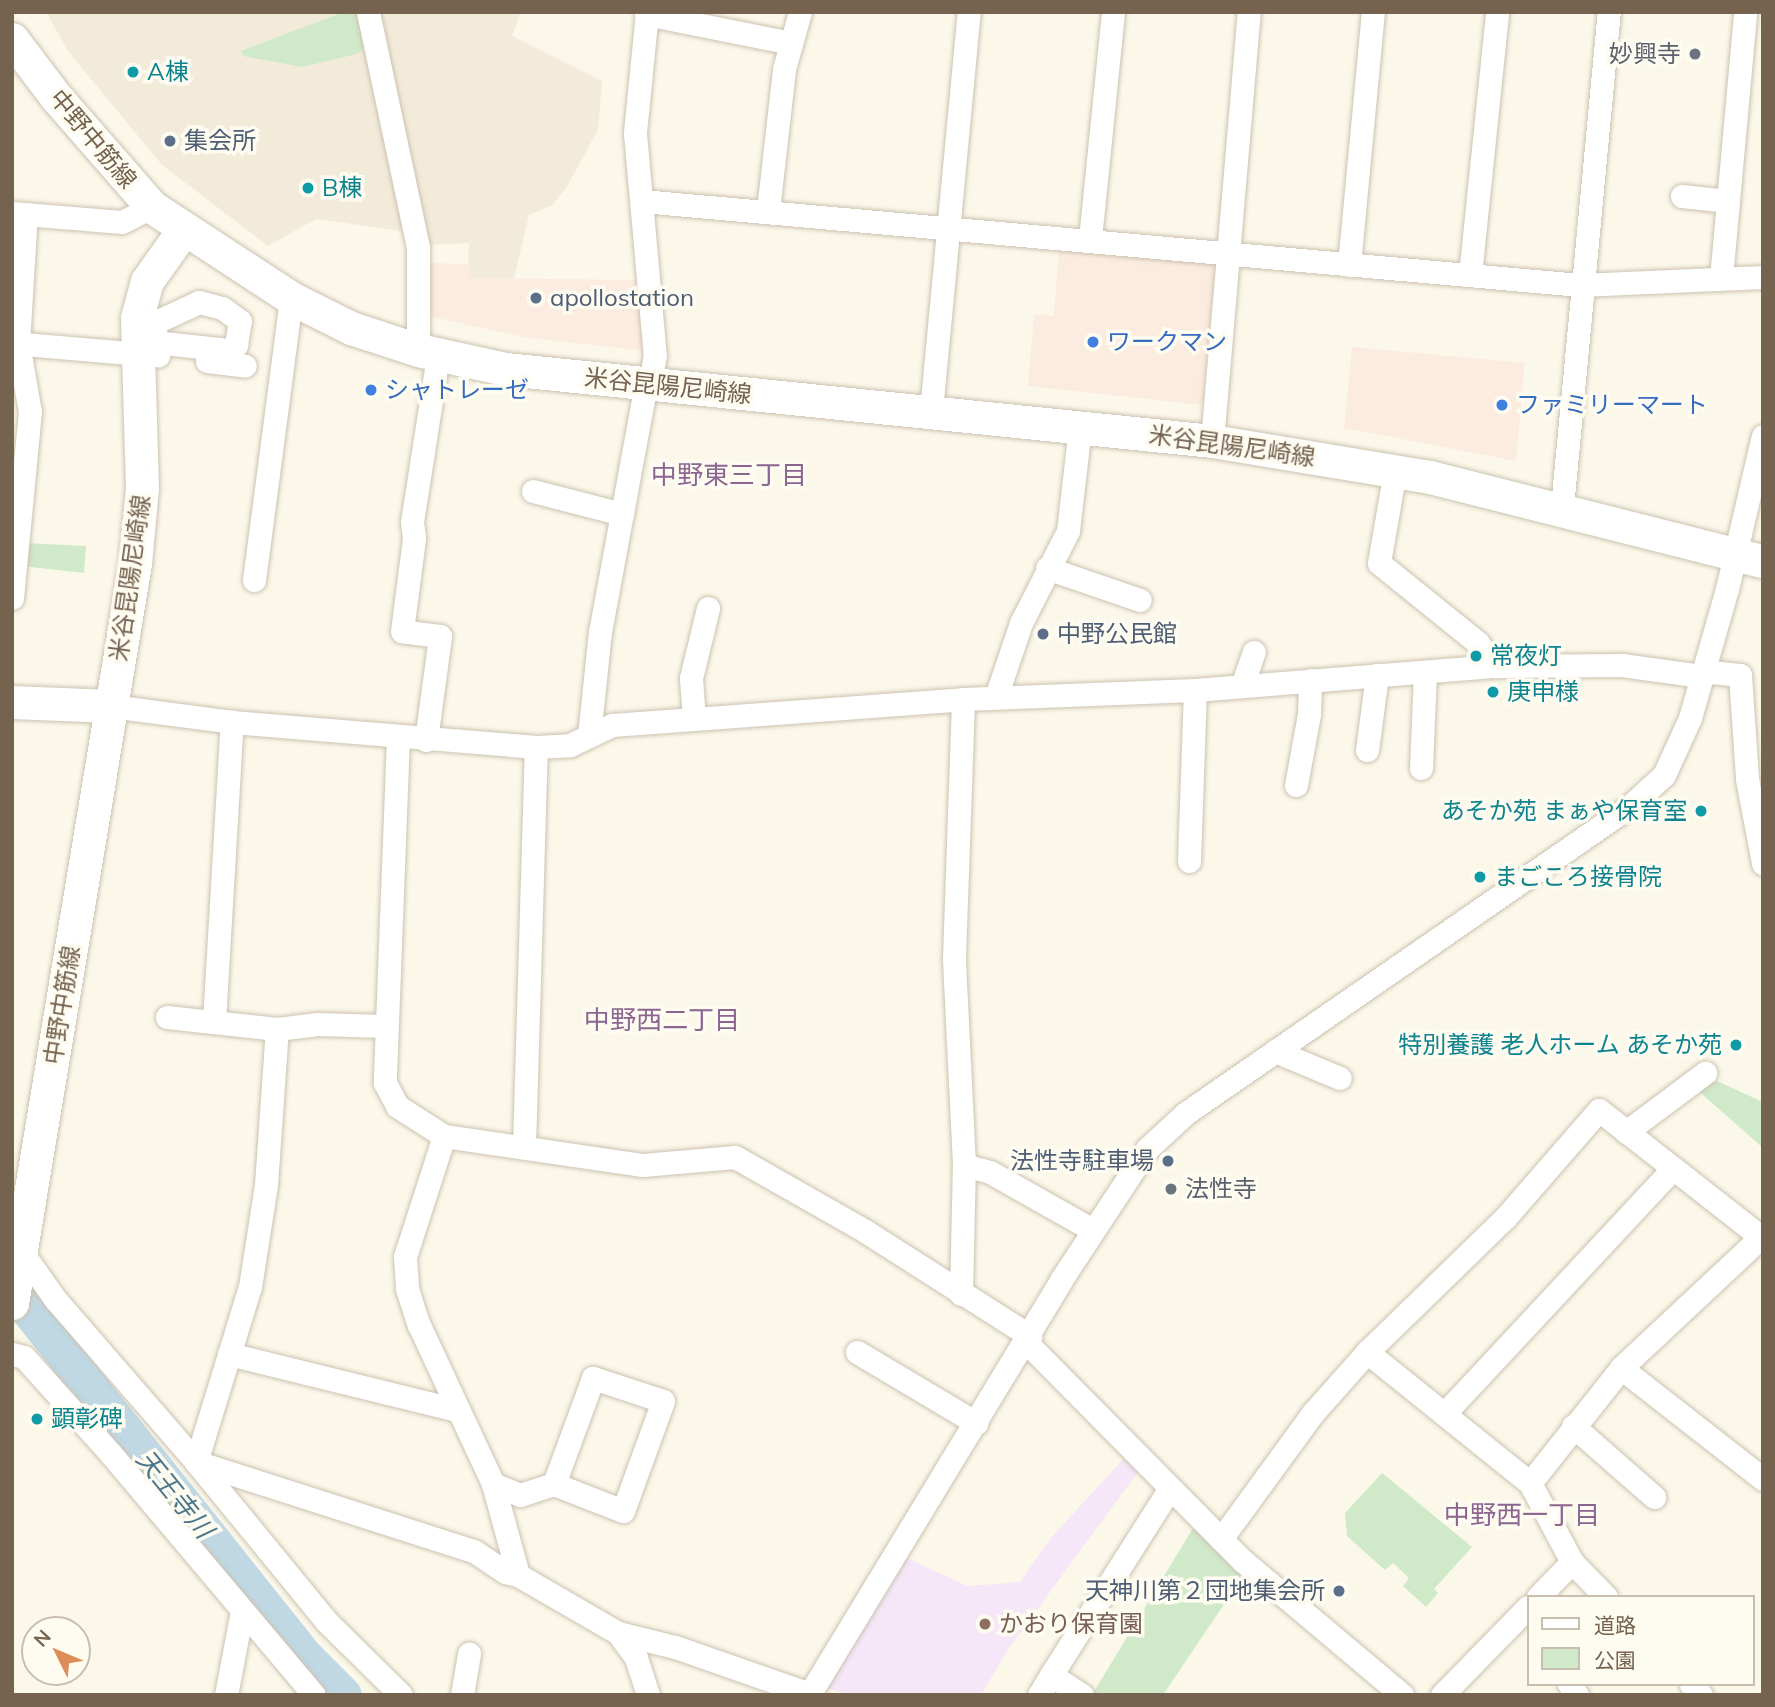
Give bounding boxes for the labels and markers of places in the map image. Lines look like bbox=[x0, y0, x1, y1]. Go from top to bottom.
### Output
place label: 妙興寺 bbox=[1609, 40, 1681, 68]
marker: 妙興寺 bbox=[1687, 46, 1703, 62]
place label: A棟 bbox=[147, 58, 189, 86]
marker: A棟 bbox=[125, 64, 141, 80]
place label: 集会所 bbox=[184, 127, 256, 155]
marker: 集会所 bbox=[162, 133, 178, 149]
place label: B棟 bbox=[322, 174, 362, 202]
marker: B棟 bbox=[300, 180, 316, 196]
place label: apollostation bbox=[550, 284, 694, 312]
marker: apollostation bbox=[528, 290, 544, 306]
place label: ワークマン bbox=[1107, 328, 1227, 356]
marker: ワークマン bbox=[1085, 334, 1101, 350]
place label: シャトレーゼ bbox=[385, 376, 529, 404]
marker: シャトレーゼ bbox=[363, 382, 379, 398]
place label: ファミリーマート bbox=[1516, 391, 1708, 419]
marker: ファミリーマート bbox=[1494, 397, 1510, 413]
place label: 中野公民館 bbox=[1057, 620, 1177, 648]
marker: 中野公民館 bbox=[1035, 626, 1051, 642]
place label: 常夜灯 bbox=[1490, 642, 1562, 670]
marker: 常夜灯 bbox=[1468, 648, 1484, 664]
place label: 庚申様 bbox=[1507, 678, 1579, 706]
marker: 庚申様 bbox=[1485, 684, 1501, 700]
place label: あそか苑 まぁや保育室 bbox=[1441, 797, 1687, 825]
marker: あそか苑 まぁや保育室 bbox=[1693, 803, 1709, 819]
place label: まごころ接骨院 bbox=[1494, 863, 1662, 891]
marker: まごころ接骨院 bbox=[1472, 869, 1488, 885]
place label: 特別養護 老人ホーム あそか苑 bbox=[1397, 1031, 1722, 1059]
marker: 特別養護 老人ホーム あそか苑 bbox=[1728, 1037, 1744, 1053]
place label: 法性寺駐車場 bbox=[1010, 1147, 1154, 1175]
marker: 法性寺駐車場 bbox=[1160, 1153, 1176, 1169]
place label: 法性寺 bbox=[1185, 1175, 1257, 1203]
marker: 法性寺 bbox=[1163, 1181, 1179, 1197]
place label: 顕彰碑 bbox=[51, 1405, 123, 1433]
marker: 顕彰碑 bbox=[29, 1411, 45, 1427]
place label: 天神川第２団地集会所 bbox=[1085, 1577, 1325, 1605]
marker: 天神川第２団地集会所 bbox=[1331, 1583, 1347, 1599]
place label: かおり保育園 bbox=[999, 1610, 1143, 1638]
marker: かおり保育園 bbox=[977, 1616, 993, 1632]

